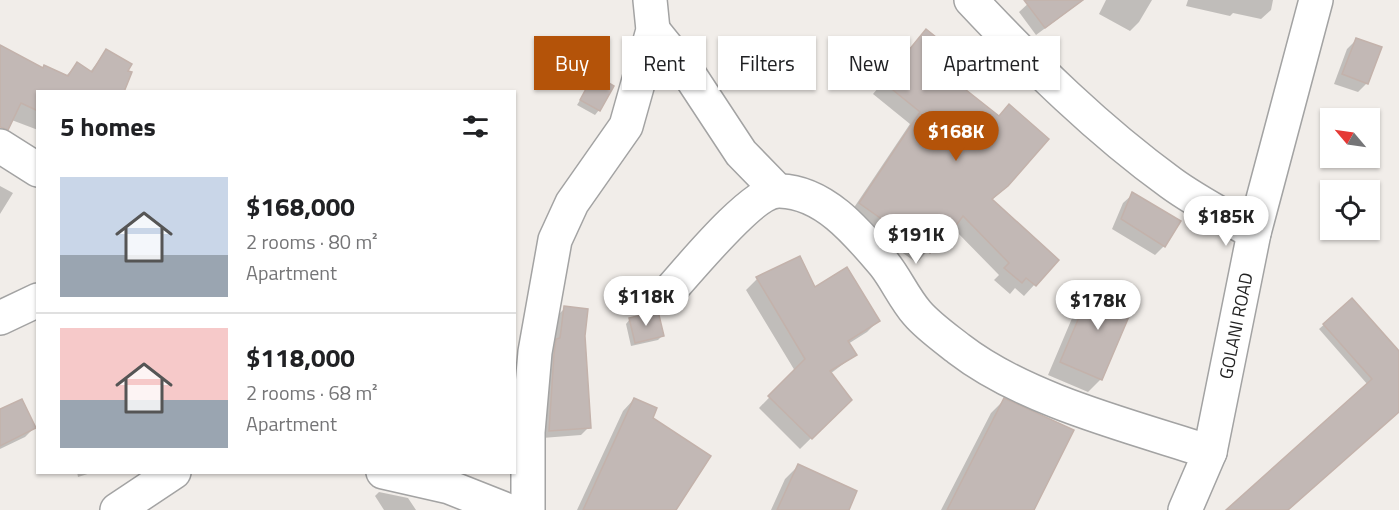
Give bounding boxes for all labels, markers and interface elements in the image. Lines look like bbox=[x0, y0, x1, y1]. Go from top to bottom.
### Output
chip: Buy bbox=[534, 36, 610, 90]
chip: Rent bbox=[622, 36, 706, 90]
chip: Filters bbox=[718, 36, 816, 90]
chip: New bbox=[828, 36, 910, 90]
chip: Apartment bbox=[922, 36, 1060, 90]
text: 5 homes bbox=[60, 107, 156, 146]
north arrow bbox=[1320, 108, 1380, 168]
map controls bbox=[1320, 108, 1380, 240]
icon: filters bbox=[459, 110, 492, 143]
pin: $168K bbox=[914, 111, 998, 162]
text: $168K bbox=[928, 115, 984, 146]
button: locate bbox=[1320, 180, 1380, 240]
text: $168,000 bbox=[246, 187, 355, 226]
pin: $185K bbox=[1184, 196, 1268, 247]
text: $185K bbox=[1198, 200, 1254, 231]
icon: home bbox=[108, 201, 180, 273]
pin: $191K bbox=[874, 214, 958, 265]
text: $191K bbox=[888, 218, 944, 249]
text: 2 rooms · 80 m² bbox=[246, 226, 378, 257]
text: Apartment bbox=[246, 257, 337, 288]
street label: GOLANI ROAD bbox=[1212, 270, 1259, 381]
pin: $118K bbox=[604, 276, 688, 327]
text: $118K bbox=[618, 280, 674, 311]
pin: $178K bbox=[1056, 280, 1140, 331]
text: $178K bbox=[1070, 284, 1126, 315]
text: $118,000 bbox=[246, 338, 355, 377]
icon: home bbox=[108, 352, 180, 424]
text: 2 rooms · 68 m² bbox=[246, 377, 378, 408]
text: Apartment bbox=[246, 408, 337, 439]

